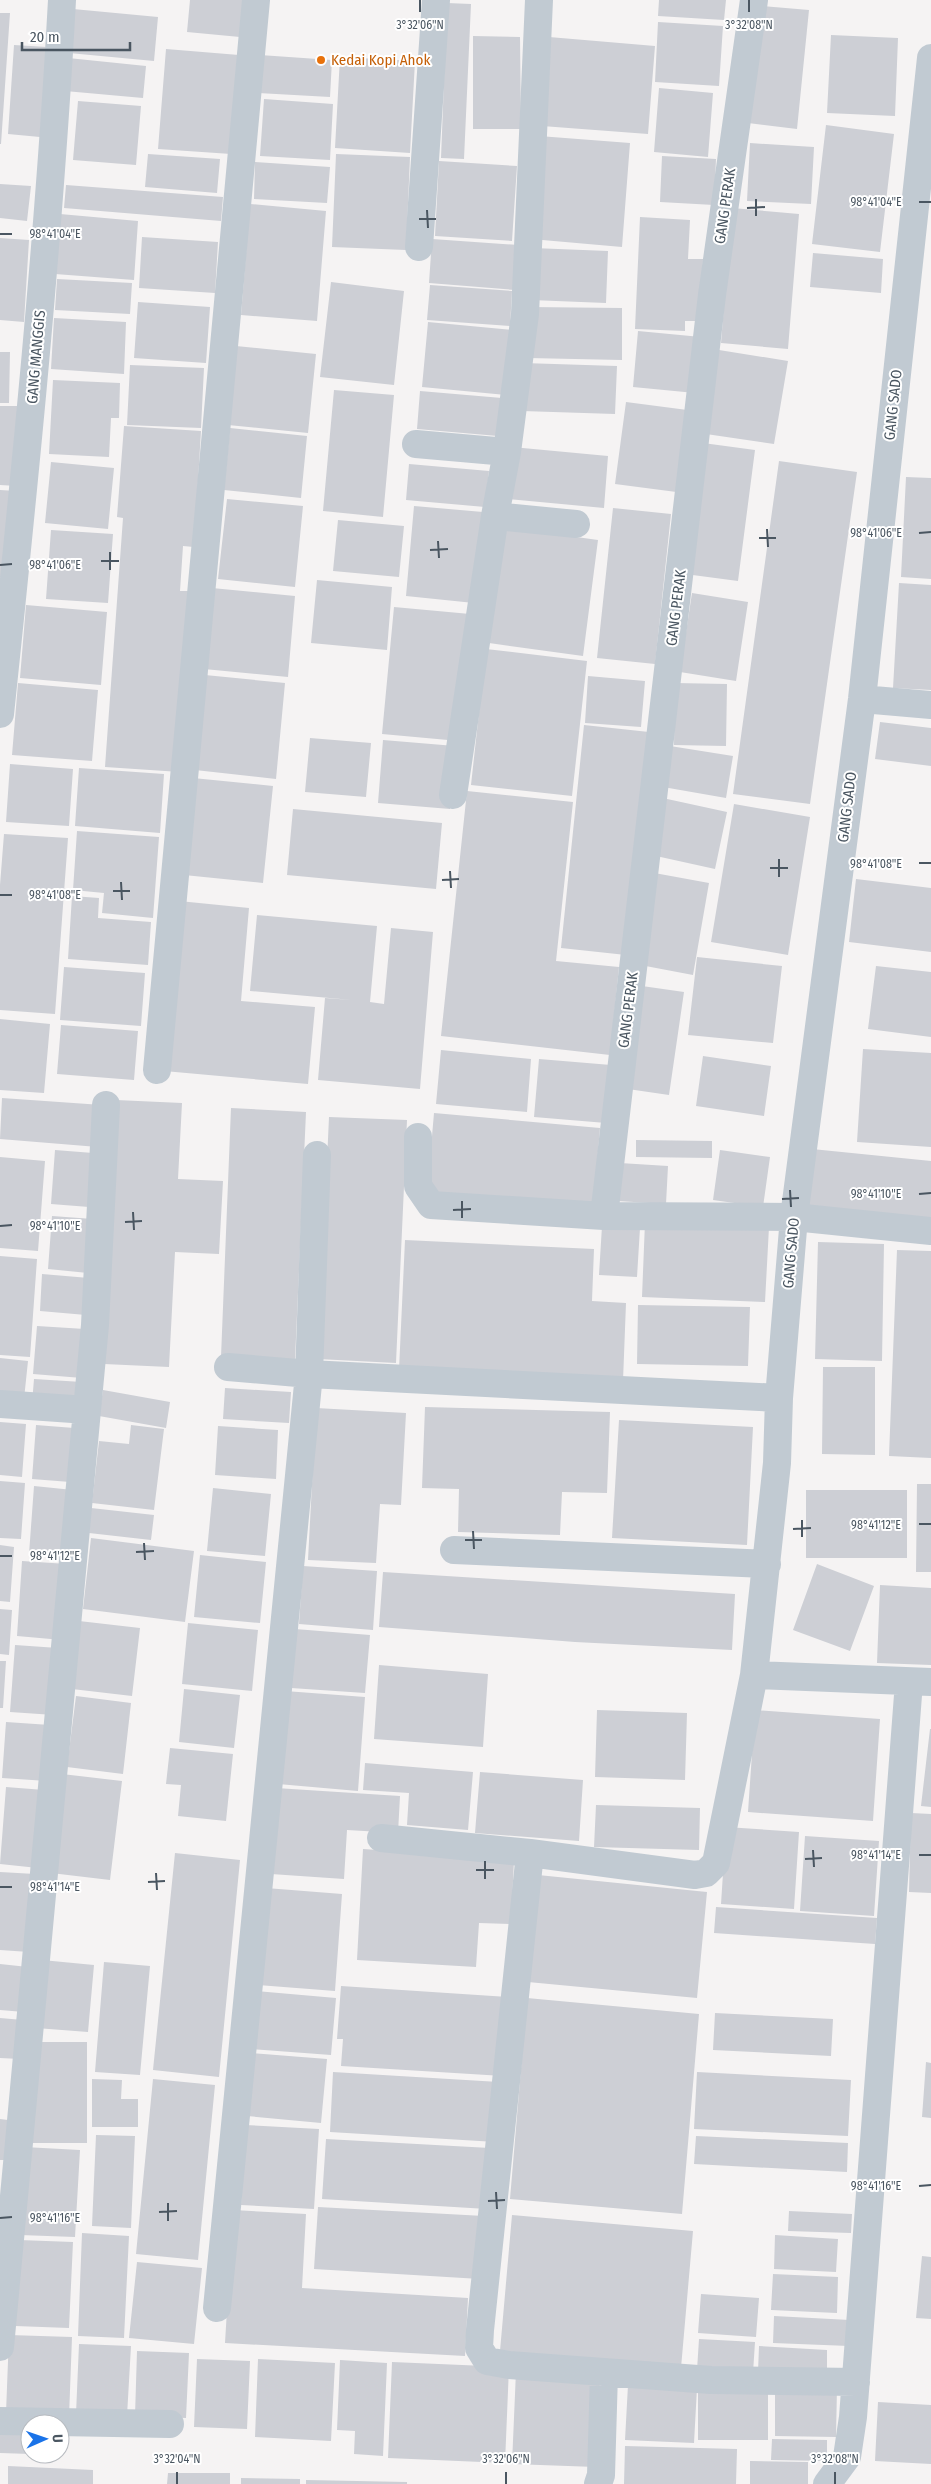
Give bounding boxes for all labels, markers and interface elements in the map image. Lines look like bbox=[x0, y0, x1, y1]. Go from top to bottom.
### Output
text: 3°32'06"N bbox=[396, 18, 444, 32]
text: 3°32'08"N bbox=[725, 18, 773, 32]
scale bar bbox=[22, 20, 130, 52]
text: 20 m bbox=[30, 28, 60, 46]
place label: Kedai Kopi Ahok bbox=[331, 51, 430, 69]
marker: Kedai Kopi Ahok bbox=[315, 54, 327, 66]
street label: GANG PERAK bbox=[711, 167, 739, 245]
text: 98°41'04"E bbox=[850, 195, 902, 209]
text: 98°41'04"E bbox=[29, 227, 81, 241]
street label: GANG MANGGIS bbox=[23, 309, 49, 405]
street label: GANG SADO bbox=[880, 369, 906, 441]
text: 98°41'06"E bbox=[850, 526, 902, 540]
text: 98°41'06"E bbox=[29, 558, 81, 572]
street label: GANG PERAK bbox=[662, 569, 690, 647]
street label: GANG SADO bbox=[834, 771, 860, 843]
text: 98°41'08"E bbox=[850, 857, 902, 871]
text: 98°41'08"E bbox=[29, 888, 81, 902]
street label: GANG PERAK bbox=[614, 971, 642, 1049]
text: 98°41'10"E bbox=[851, 1187, 902, 1201]
street label: GANG SADO bbox=[779, 1217, 803, 1289]
text: 98°41'10"E bbox=[30, 1219, 81, 1233]
text: 98°41'12"E bbox=[851, 1518, 901, 1532]
text: 98°41'12"E bbox=[30, 1549, 80, 1563]
text: 98°41'14"E bbox=[851, 1848, 901, 1862]
text: 98°41'14"E bbox=[30, 1880, 80, 1894]
text: 98°41'16"E bbox=[851, 2179, 902, 2193]
text: 98°41'16"E bbox=[30, 2211, 81, 2225]
north arrow bbox=[20, 2414, 70, 2464]
text: U bbox=[49, 2434, 66, 2443]
text: 3°32'04"N bbox=[153, 2452, 201, 2466]
text: 3°32'06"N bbox=[482, 2452, 530, 2466]
text: 3°32'08"N bbox=[811, 2452, 859, 2466]

